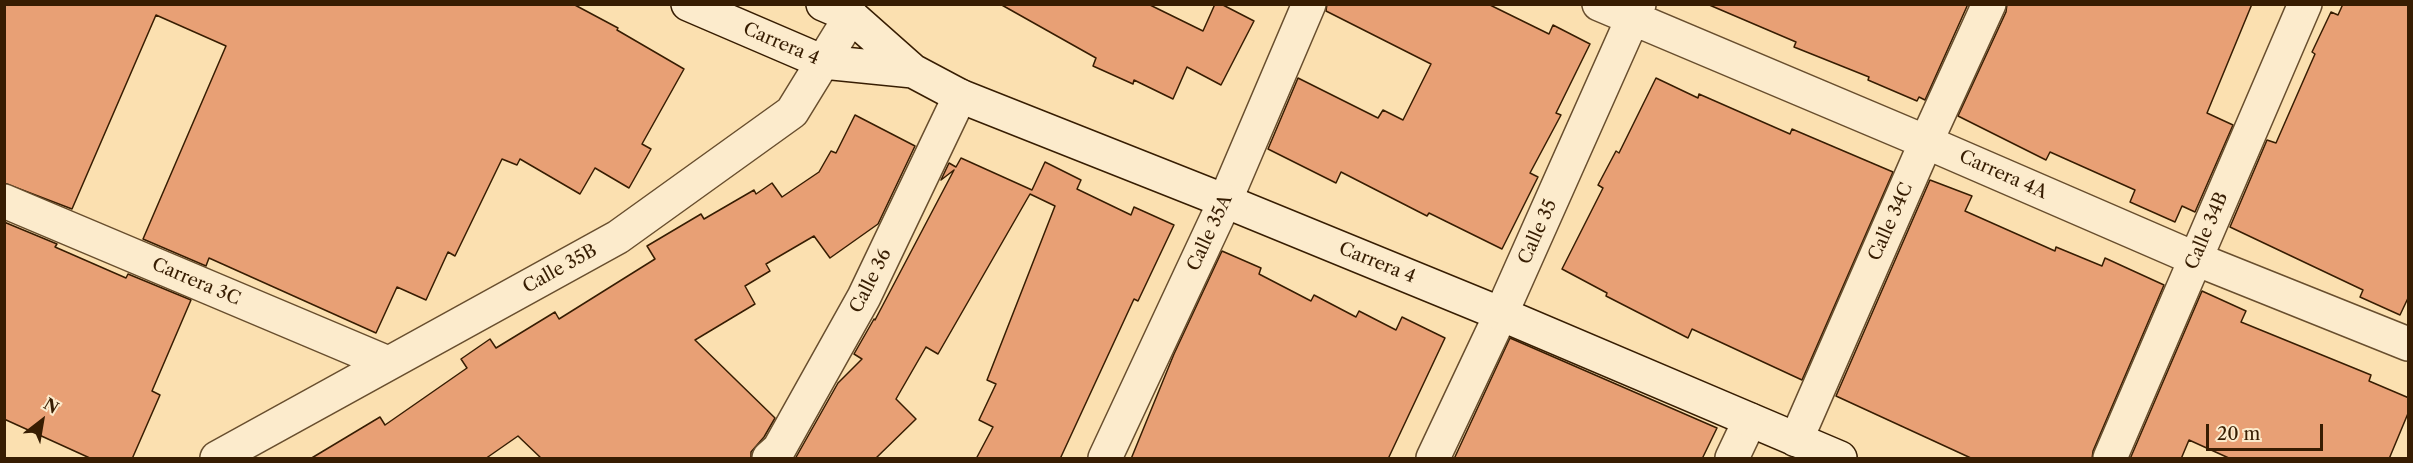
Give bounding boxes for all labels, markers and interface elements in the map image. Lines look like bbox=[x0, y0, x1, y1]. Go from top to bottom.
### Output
street label: Carrera 4 bbox=[740, 18, 822, 70]
street label: Carrera 4A bbox=[1956, 146, 2050, 204]
street label: Calle 34C bbox=[1864, 180, 1918, 264]
street label: Calle 34B bbox=[2181, 189, 2233, 273]
street label: Calle 35A bbox=[1183, 191, 1237, 275]
street label: Calle 35 bbox=[1514, 196, 1562, 268]
street label: Carrera 4 bbox=[1336, 238, 1418, 288]
street label: Calle 35B bbox=[519, 240, 601, 298]
street label: Calle 36 bbox=[846, 245, 896, 317]
street label: Carrera 3C bbox=[149, 254, 243, 310]
north arrow bbox=[12, 391, 72, 451]
text: N bbox=[40, 393, 62, 418]
scale bar bbox=[2209, 412, 2326, 450]
text: 20 m bbox=[2217, 423, 2260, 445]

